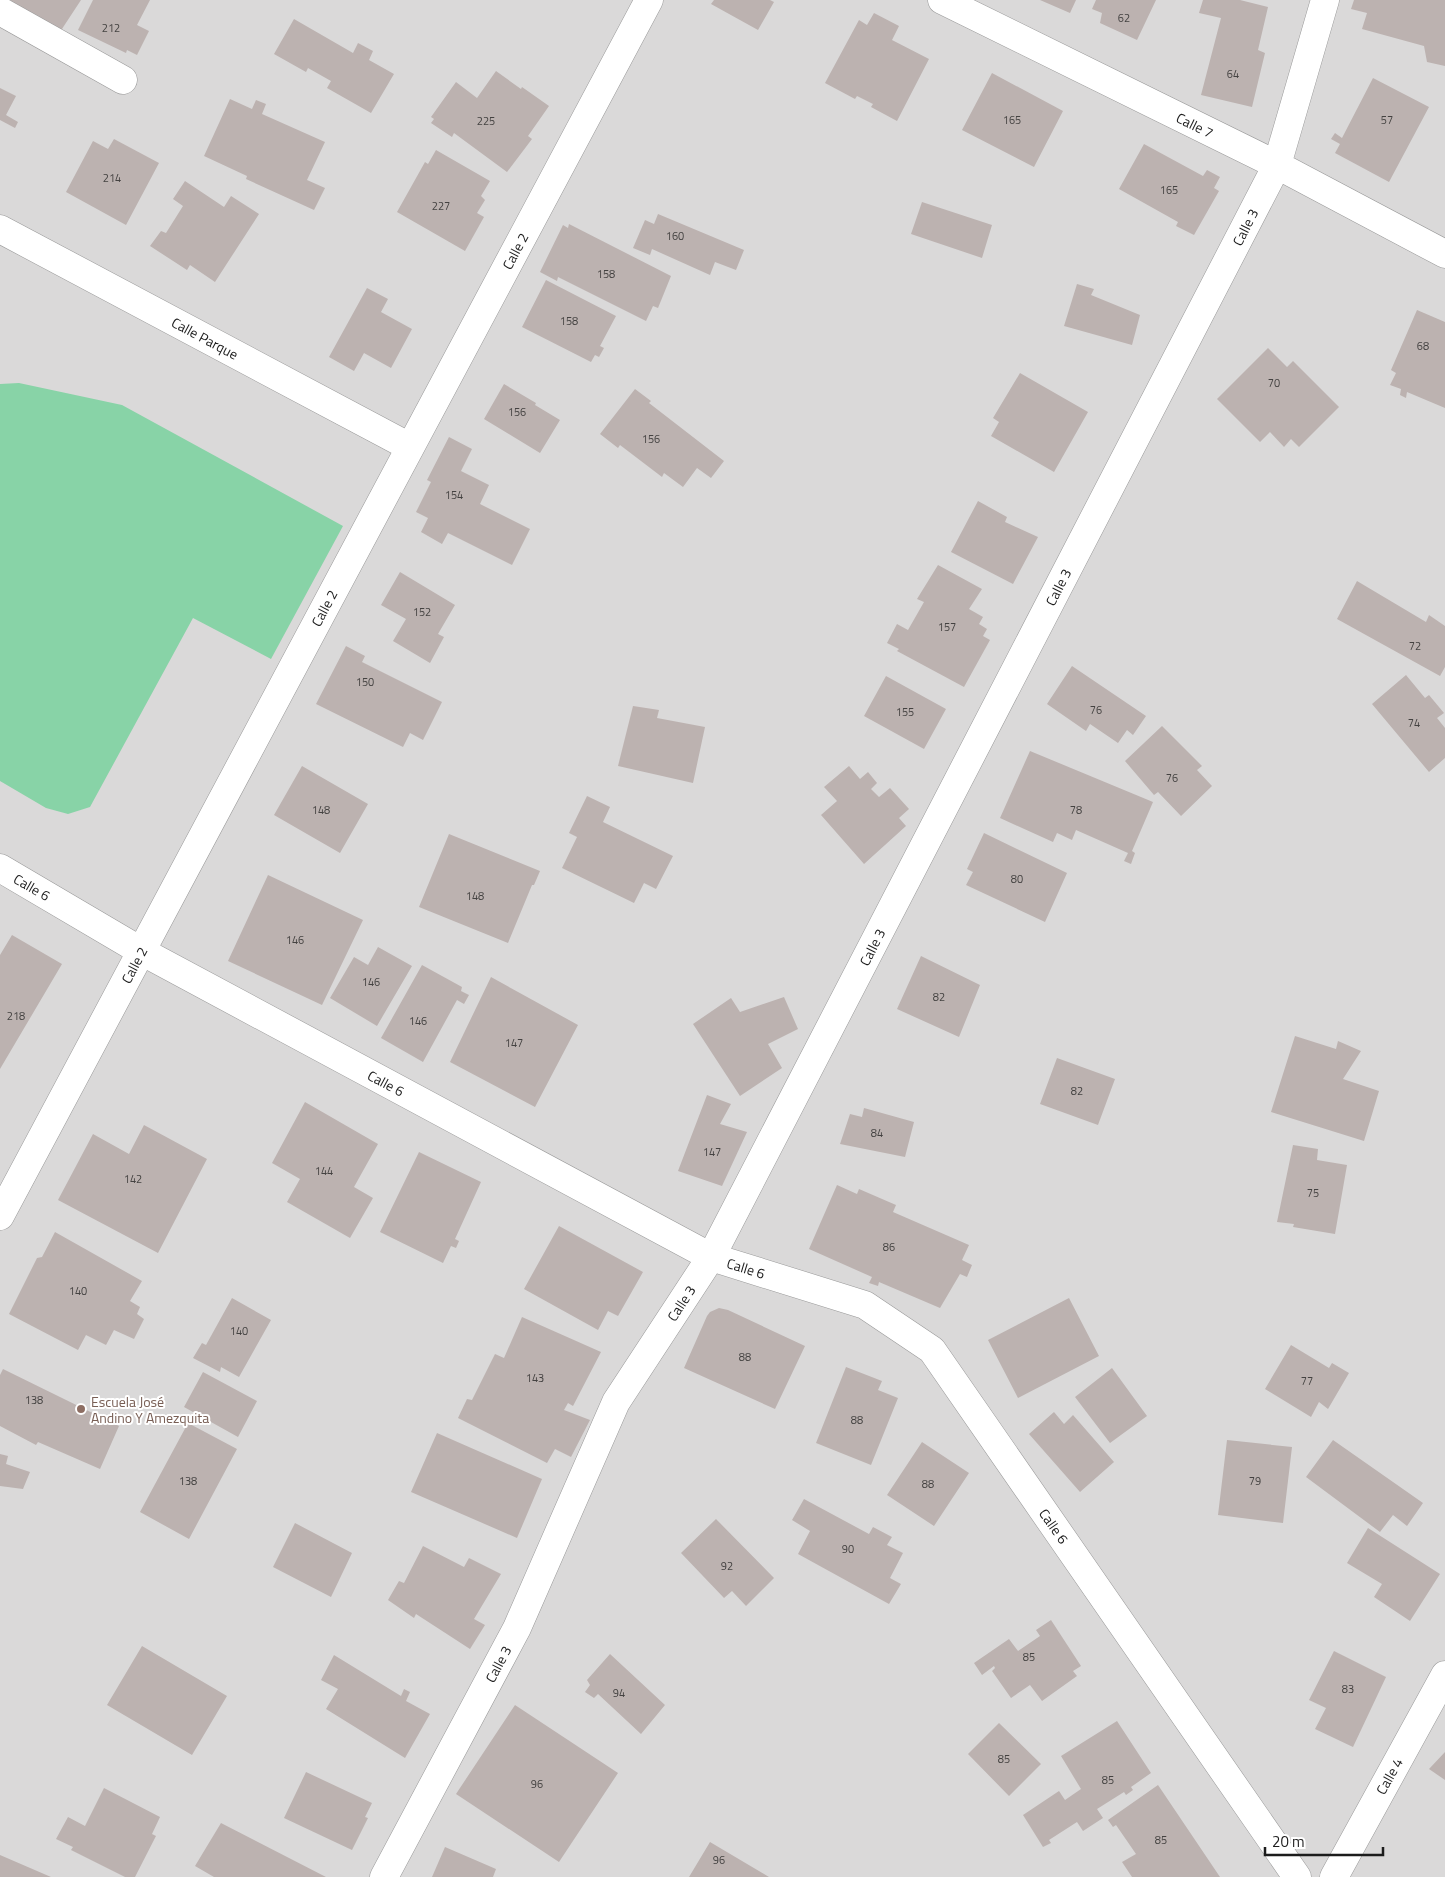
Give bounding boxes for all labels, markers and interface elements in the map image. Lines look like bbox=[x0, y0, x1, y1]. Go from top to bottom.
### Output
house number: 62 bbox=[1118, 10, 1130, 26]
house number: 212 bbox=[102, 20, 120, 36]
house number: 64 bbox=[1227, 66, 1239, 82]
street label: Calle 7 bbox=[1173, 107, 1217, 143]
house number: 165 bbox=[1003, 112, 1021, 128]
house number: 57 bbox=[1381, 112, 1393, 128]
house number: 225 bbox=[477, 113, 495, 129]
house number: 214 bbox=[103, 170, 121, 186]
house number: 165 bbox=[1160, 182, 1178, 198]
house number: 227 bbox=[432, 198, 450, 214]
street label: Calle 3 bbox=[1227, 205, 1263, 249]
house number: 160 bbox=[666, 228, 684, 244]
street label: Calle 2 bbox=[497, 229, 533, 273]
house number: 158 bbox=[597, 266, 615, 282]
street label: Calle Parque bbox=[168, 312, 242, 364]
house number: 158 bbox=[560, 313, 578, 329]
house number: 68 bbox=[1417, 338, 1429, 354]
house number: 70 bbox=[1268, 375, 1280, 391]
house number: 156 bbox=[508, 404, 526, 420]
house number: 156 bbox=[642, 431, 660, 447]
house number: 154 bbox=[445, 487, 463, 503]
street label: Calle 3 bbox=[1040, 565, 1076, 609]
street label: Calle 2 bbox=[306, 586, 342, 630]
house number: 152 bbox=[413, 604, 431, 620]
house number: 157 bbox=[938, 619, 956, 635]
house number: 72 bbox=[1409, 638, 1421, 654]
house number: 150 bbox=[356, 674, 374, 690]
house number: 76 bbox=[1090, 702, 1102, 718]
house number: 155 bbox=[896, 704, 914, 720]
house number: 74 bbox=[1408, 715, 1420, 731]
house number: 76 bbox=[1166, 770, 1178, 786]
house number: 148 bbox=[312, 802, 330, 818]
house number: 78 bbox=[1070, 802, 1082, 818]
street label: Calle 6 bbox=[10, 868, 54, 906]
house number: 80 bbox=[1011, 871, 1023, 887]
house number: 148 bbox=[466, 888, 484, 904]
street label: Calle 3 bbox=[854, 925, 890, 969]
house number: 146 bbox=[286, 932, 304, 948]
street label: Calle 2 bbox=[116, 943, 152, 987]
house number: 146 bbox=[362, 974, 380, 990]
house number: 82 bbox=[933, 989, 945, 1005]
house number: 218 bbox=[7, 1008, 25, 1024]
house number: 146 bbox=[409, 1013, 427, 1029]
house number: 147 bbox=[505, 1035, 523, 1051]
street label: Calle 6 bbox=[364, 1065, 408, 1102]
house number: 82 bbox=[1071, 1083, 1083, 1099]
house number: 84 bbox=[871, 1125, 883, 1141]
house number: 147 bbox=[703, 1144, 721, 1160]
house number: 144 bbox=[315, 1163, 333, 1179]
house number: 142 bbox=[124, 1171, 142, 1187]
house number: 75 bbox=[1307, 1185, 1319, 1201]
house number: 86 bbox=[883, 1239, 895, 1255]
street label: Calle 6 bbox=[724, 1252, 768, 1284]
street label: Calle 3 bbox=[662, 1281, 700, 1325]
house number: 140 bbox=[69, 1283, 87, 1299]
house number: 140 bbox=[230, 1323, 248, 1339]
house number: 88 bbox=[739, 1349, 751, 1365]
house number: 143 bbox=[526, 1370, 544, 1386]
house number: 77 bbox=[1301, 1373, 1313, 1389]
place label: Escuela José Andino Y Amezquita bbox=[91, 1391, 209, 1428]
house number: 138 bbox=[25, 1392, 43, 1408]
marker: Escuela José Andino Y Amezquita bbox=[75, 1403, 87, 1415]
house number: 88 bbox=[851, 1412, 863, 1428]
house number: 138 bbox=[179, 1473, 197, 1489]
house number: 79 bbox=[1249, 1473, 1261, 1489]
house number: 88 bbox=[922, 1476, 934, 1492]
street label: Calle 6 bbox=[1034, 1504, 1074, 1548]
house number: 90 bbox=[842, 1541, 854, 1557]
house number: 92 bbox=[721, 1558, 733, 1574]
street label: Calle 3 bbox=[480, 1642, 516, 1686]
house number: 85 bbox=[1023, 1649, 1035, 1665]
house number: 83 bbox=[1342, 1681, 1354, 1697]
house number: 94 bbox=[613, 1685, 625, 1701]
house number: 85 bbox=[998, 1751, 1010, 1767]
street label: Calle 4 bbox=[1370, 1754, 1408, 1798]
house number: 85 bbox=[1102, 1772, 1114, 1788]
house number: 96 bbox=[531, 1776, 543, 1792]
scale bar bbox=[1265, 1824, 1382, 1856]
text: 20 m bbox=[1272, 1830, 1305, 1853]
house number: 85 bbox=[1155, 1832, 1167, 1848]
house number: 96 bbox=[713, 1852, 725, 1868]

